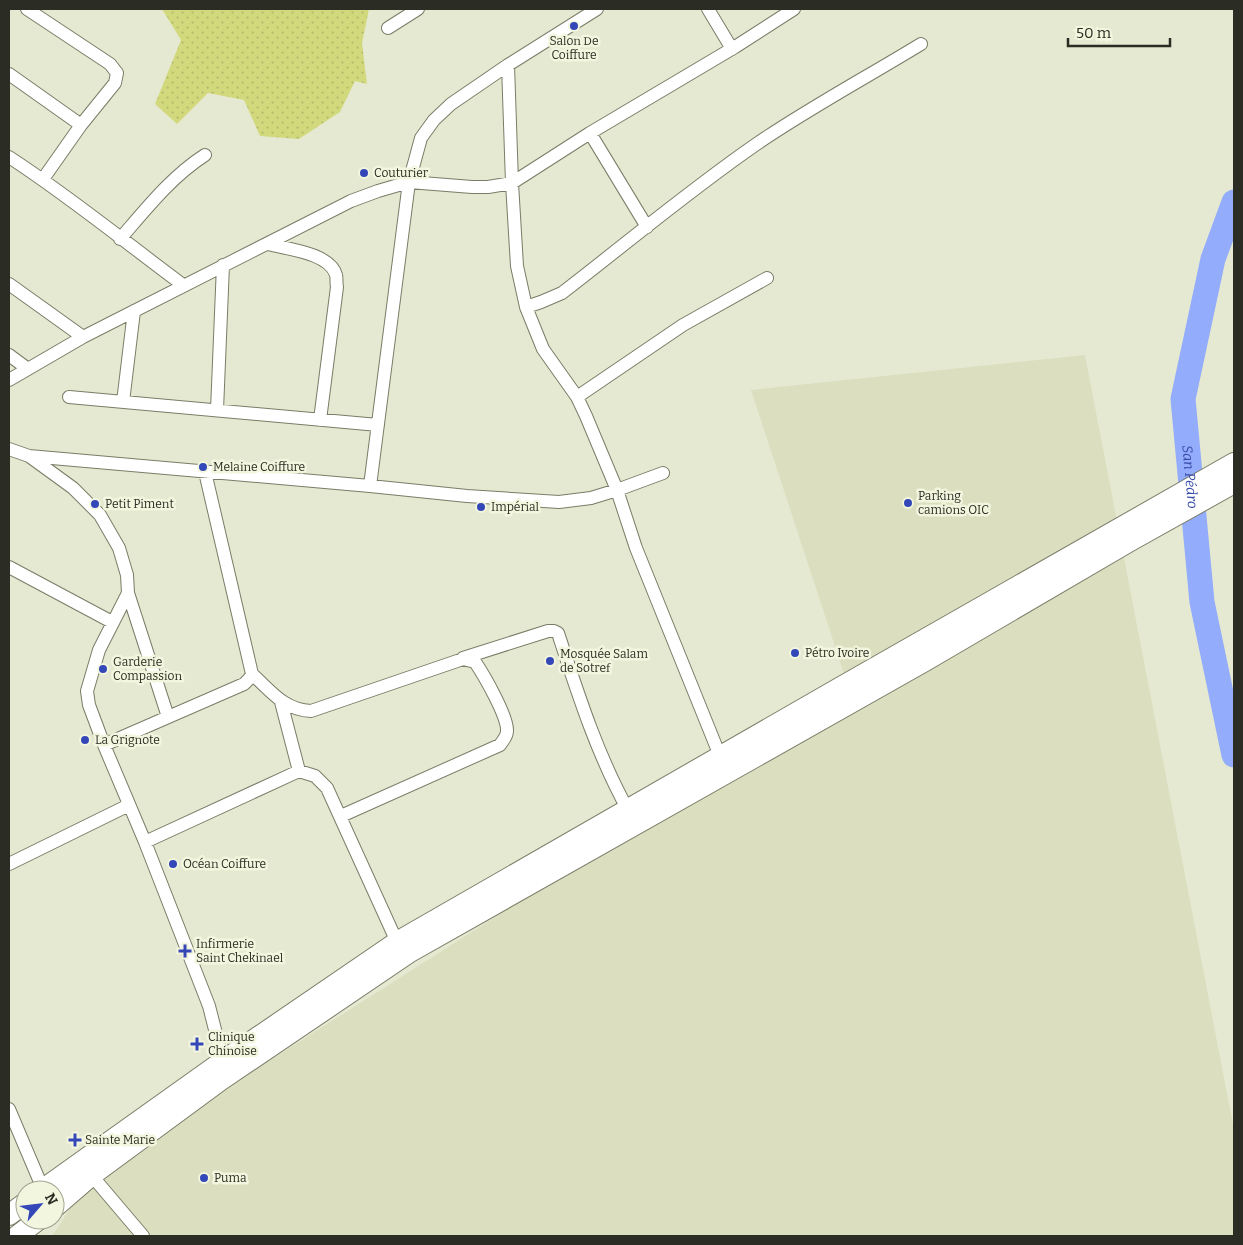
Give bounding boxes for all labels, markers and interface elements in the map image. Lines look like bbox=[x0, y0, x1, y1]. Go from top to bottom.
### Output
scale bar bbox=[1068, 15, 1170, 47]
marker: Salon De Coiffure bbox=[568, 20, 580, 32]
text: 50 m bbox=[1076, 24, 1112, 42]
place label: Salon De Coiffure bbox=[550, 34, 598, 62]
place label: Couturier bbox=[374, 166, 429, 180]
marker: Couturier bbox=[358, 167, 370, 179]
water label: San Pédro bbox=[1178, 444, 1201, 510]
place label: Melaine Coiffure bbox=[213, 460, 305, 474]
marker: Melaine Coiffure bbox=[197, 461, 209, 473]
place label: Parking camions OIC bbox=[918, 489, 989, 517]
place label: Petit Piment bbox=[105, 497, 174, 511]
marker: Parking camions OIC bbox=[902, 497, 914, 509]
marker: Petit Piment bbox=[89, 498, 101, 510]
place label: Impérial bbox=[491, 500, 540, 514]
marker: Impérial bbox=[475, 501, 487, 513]
place label: Pétro Ivoire bbox=[805, 646, 869, 660]
place label: Mosquée Salam de Sotref bbox=[560, 647, 648, 675]
marker: Pétro Ivoire bbox=[789, 647, 801, 659]
place label: Garderie Compassion bbox=[113, 655, 182, 683]
marker: Mosquée Salam de Sotref bbox=[544, 655, 556, 667]
marker: Garderie Compassion bbox=[97, 663, 109, 675]
place label: La Grignote bbox=[95, 733, 160, 747]
marker: La Grignote bbox=[79, 734, 91, 746]
place label: Océan Coiffure bbox=[183, 857, 266, 871]
marker: Océan Coiffure bbox=[167, 858, 179, 870]
place label: Infirmerie Saint Chekinael bbox=[196, 937, 284, 965]
marker: Infirmerie Saint Chekinael bbox=[178, 944, 192, 958]
place label: Clinique Chinoise bbox=[208, 1030, 257, 1058]
marker: Clinique Chinoise bbox=[190, 1037, 204, 1051]
place label: Sainte Marie bbox=[85, 1133, 155, 1147]
marker: Sainte Marie bbox=[69, 1134, 81, 1146]
place label: Puma bbox=[214, 1171, 247, 1185]
marker: Puma bbox=[198, 1172, 210, 1184]
north arrow bbox=[15, 1180, 65, 1230]
text: N bbox=[41, 1190, 61, 1208]

